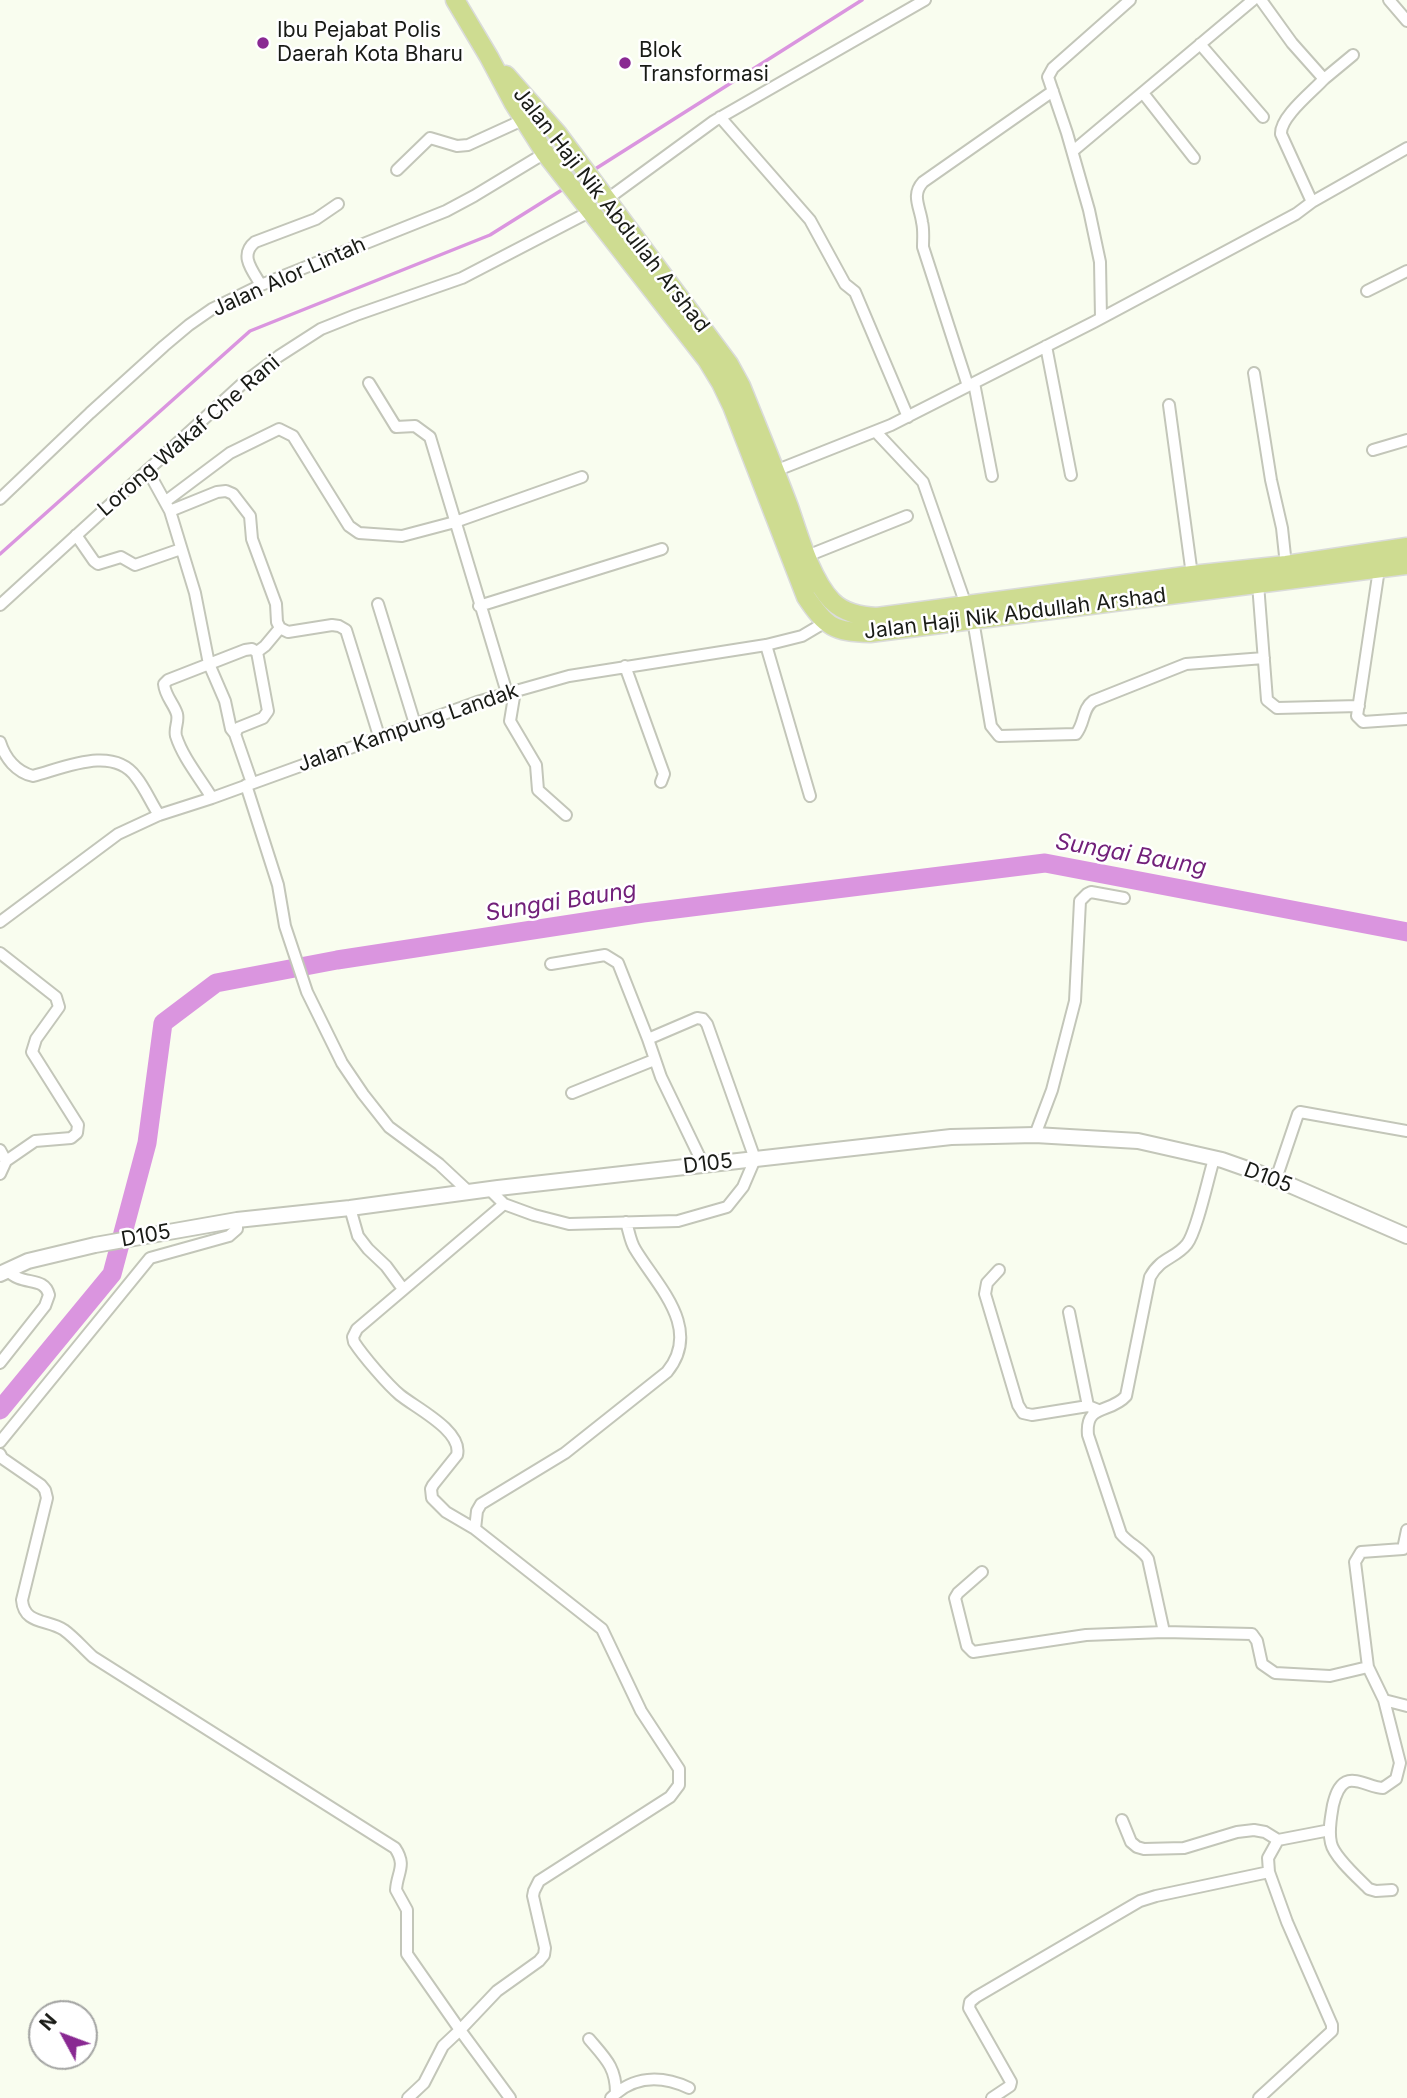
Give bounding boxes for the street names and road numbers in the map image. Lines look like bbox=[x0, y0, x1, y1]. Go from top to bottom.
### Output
street label: Jalan Haji Nik Abdullah Arshad bbox=[507, 82, 715, 338]
street label: Jalan Alor Lintah bbox=[208, 232, 370, 322]
street label: Lorong Wakaf Che Rani bbox=[93, 350, 285, 522]
street label: Jalan Haji Nik Abdullah Arshad bbox=[862, 583, 1168, 645]
street label: Jalan Kampung Landak bbox=[294, 678, 522, 778]
street label: D105 bbox=[682, 1148, 734, 1180]
street label: D105 bbox=[1240, 1157, 1296, 1199]
street label: D105 bbox=[119, 1219, 173, 1253]

